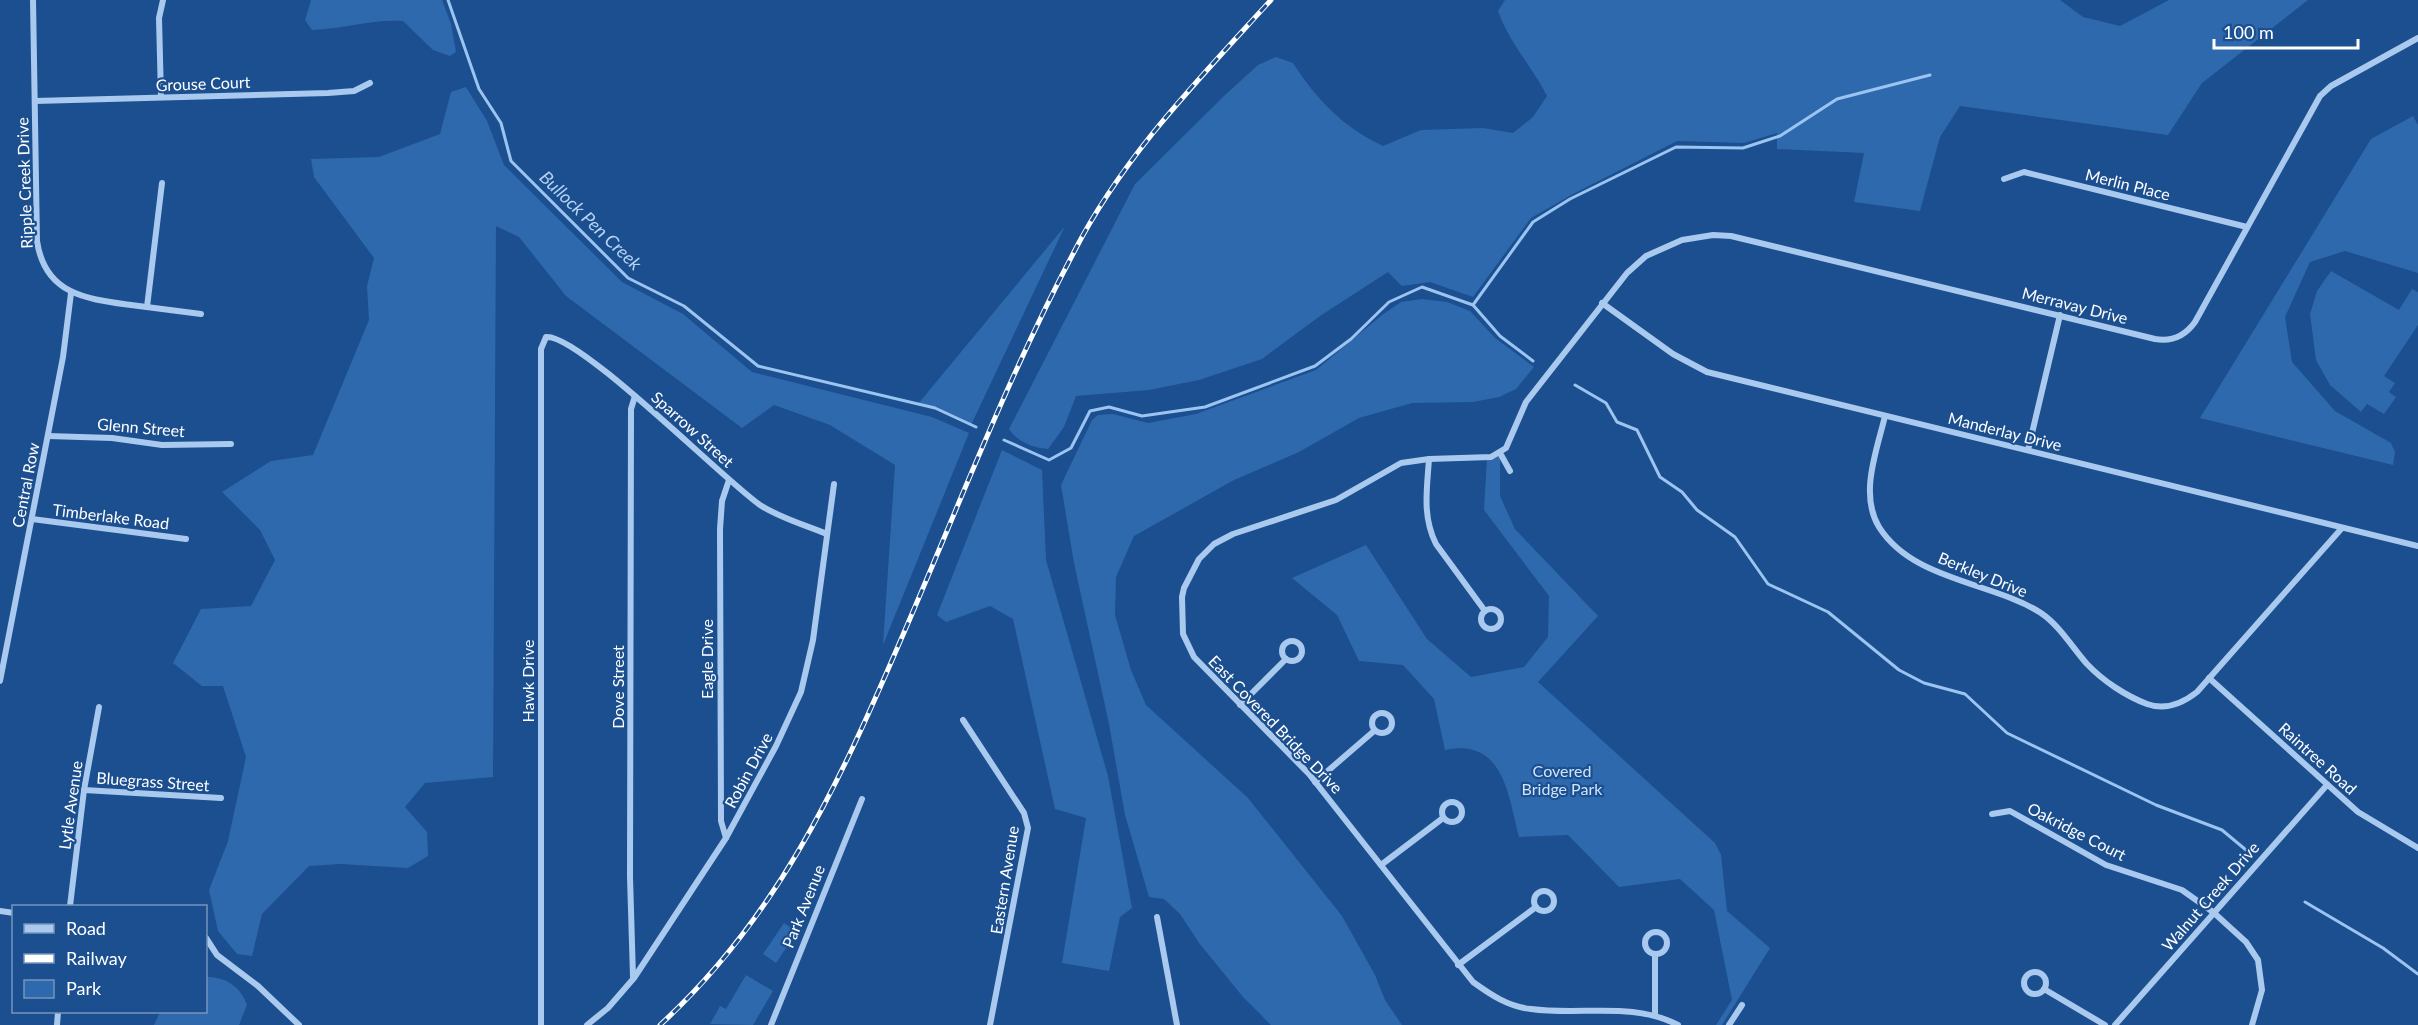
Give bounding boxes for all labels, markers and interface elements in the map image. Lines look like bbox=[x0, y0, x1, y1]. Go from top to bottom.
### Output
scale bar bbox=[2214, 12, 2358, 50]
text: 100 m bbox=[2223, 21, 2274, 43]
street label: Grouse Court bbox=[155, 72, 251, 94]
street label: Ripple Creek Drive bbox=[12, 117, 36, 249]
street label: Merlin Place bbox=[2084, 164, 2172, 204]
water label: Bullock Pen Creek bbox=[535, 166, 647, 275]
street label: Merravay Drive bbox=[2020, 283, 2130, 327]
street label: Sparrow Street bbox=[648, 387, 738, 471]
street label: Manderlay Drive bbox=[1946, 408, 2064, 454]
street label: Glenn Street bbox=[96, 414, 186, 440]
street label: Central Row bbox=[7, 441, 43, 529]
street label: Timberlake Road bbox=[52, 499, 170, 533]
street label: Berkley Drive bbox=[1936, 547, 2030, 601]
street label: Eagle Drive bbox=[697, 619, 716, 699]
street label: Hawk Drive bbox=[518, 640, 537, 722]
street label: Dove Street bbox=[608, 645, 627, 729]
street label: East Covered Bridge Drive bbox=[1205, 651, 1347, 797]
street label: Raintree Road bbox=[2275, 718, 2361, 798]
street label: Robin Drive bbox=[720, 729, 776, 811]
street label: Lytle Avenue bbox=[54, 759, 86, 851]
park label: Covered Bridge Park bbox=[1522, 761, 1603, 798]
street label: Bluegrass Street bbox=[96, 768, 210, 794]
street label: Oakridge Court bbox=[2025, 798, 2130, 864]
street label: Eastern Avenue bbox=[986, 824, 1022, 936]
street label: Walnut Creek Drive bbox=[2157, 838, 2263, 954]
street label: Park Avenue bbox=[778, 862, 828, 950]
legend bbox=[12, 905, 207, 1013]
text: Road bbox=[66, 917, 106, 939]
text: Railway bbox=[66, 947, 127, 969]
text: Park bbox=[66, 977, 102, 999]

